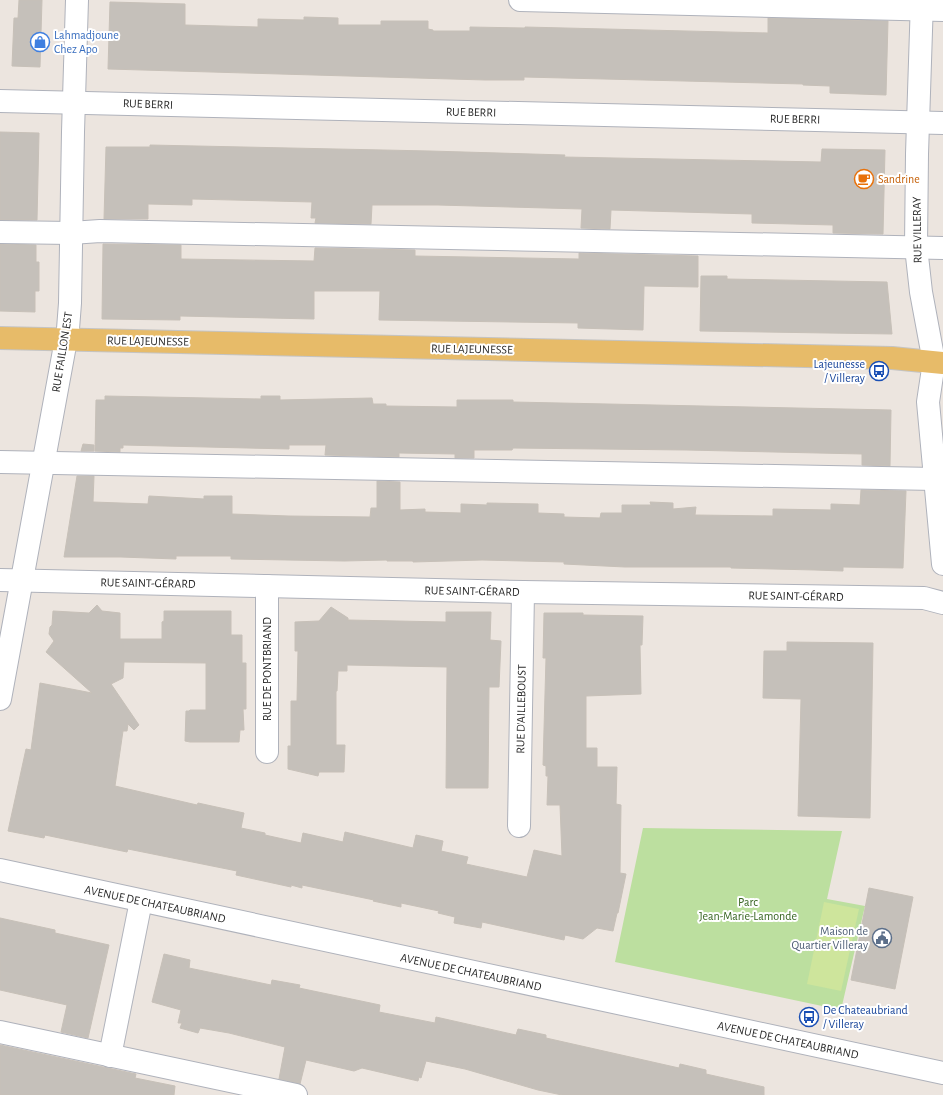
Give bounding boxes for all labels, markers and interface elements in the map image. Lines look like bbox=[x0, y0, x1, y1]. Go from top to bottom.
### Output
place label: Lahmadjoune Chez Apo bbox=[54, 29, 119, 55]
shop icon: Lahmadjoune Chez Apo bbox=[29, 31, 51, 53]
street label: RUE BERRI bbox=[123, 97, 173, 111]
street label: RUE BERRI bbox=[446, 106, 496, 118]
street label: RUE BERRI bbox=[770, 113, 820, 125]
cafe icon: Sandrine bbox=[853, 168, 875, 190]
place label: Sandrine bbox=[878, 173, 920, 185]
street label: RUE VILLERAY bbox=[910, 196, 924, 264]
street label: RUE FAILLON EST bbox=[50, 311, 74, 393]
street label: RUE LAJEUNESSE bbox=[107, 334, 189, 348]
street label: RUE LAJEUNESSE bbox=[431, 342, 513, 356]
place label: Lajeunesse / Villeray bbox=[814, 358, 865, 385]
bus stop icon: Lajeunesse / Villeray bbox=[868, 360, 890, 382]
street label: RUE SAINT-GÉRARD bbox=[100, 575, 196, 590]
street label: RUE SAINT-GÉRARD bbox=[424, 583, 520, 598]
street label: RUE SAINT-GÉRARD bbox=[748, 588, 844, 603]
street label: RUE DE PONTBRIAND bbox=[261, 617, 273, 721]
street label: RUE D'AILLEBOUST bbox=[514, 664, 528, 754]
street label: AVENUE DE CHATEAUBRIAND bbox=[83, 883, 227, 925]
park label: Parc Jean-Marie-Lamonde bbox=[699, 896, 797, 922]
place label: Maison de Quartier Villeray bbox=[791, 925, 868, 952]
public building icon: Maison de Quartier Villeray bbox=[871, 927, 893, 949]
street label: AVENUE DE CHATEAUBRIAND bbox=[399, 951, 543, 993]
place label: De Chateaubriand / Villeray bbox=[823, 1004, 908, 1031]
bus stop icon: De Chateaubriand / Villeray bbox=[798, 1006, 820, 1028]
street label: AVENUE DE CHATEAUBRIAND bbox=[716, 1019, 860, 1061]

